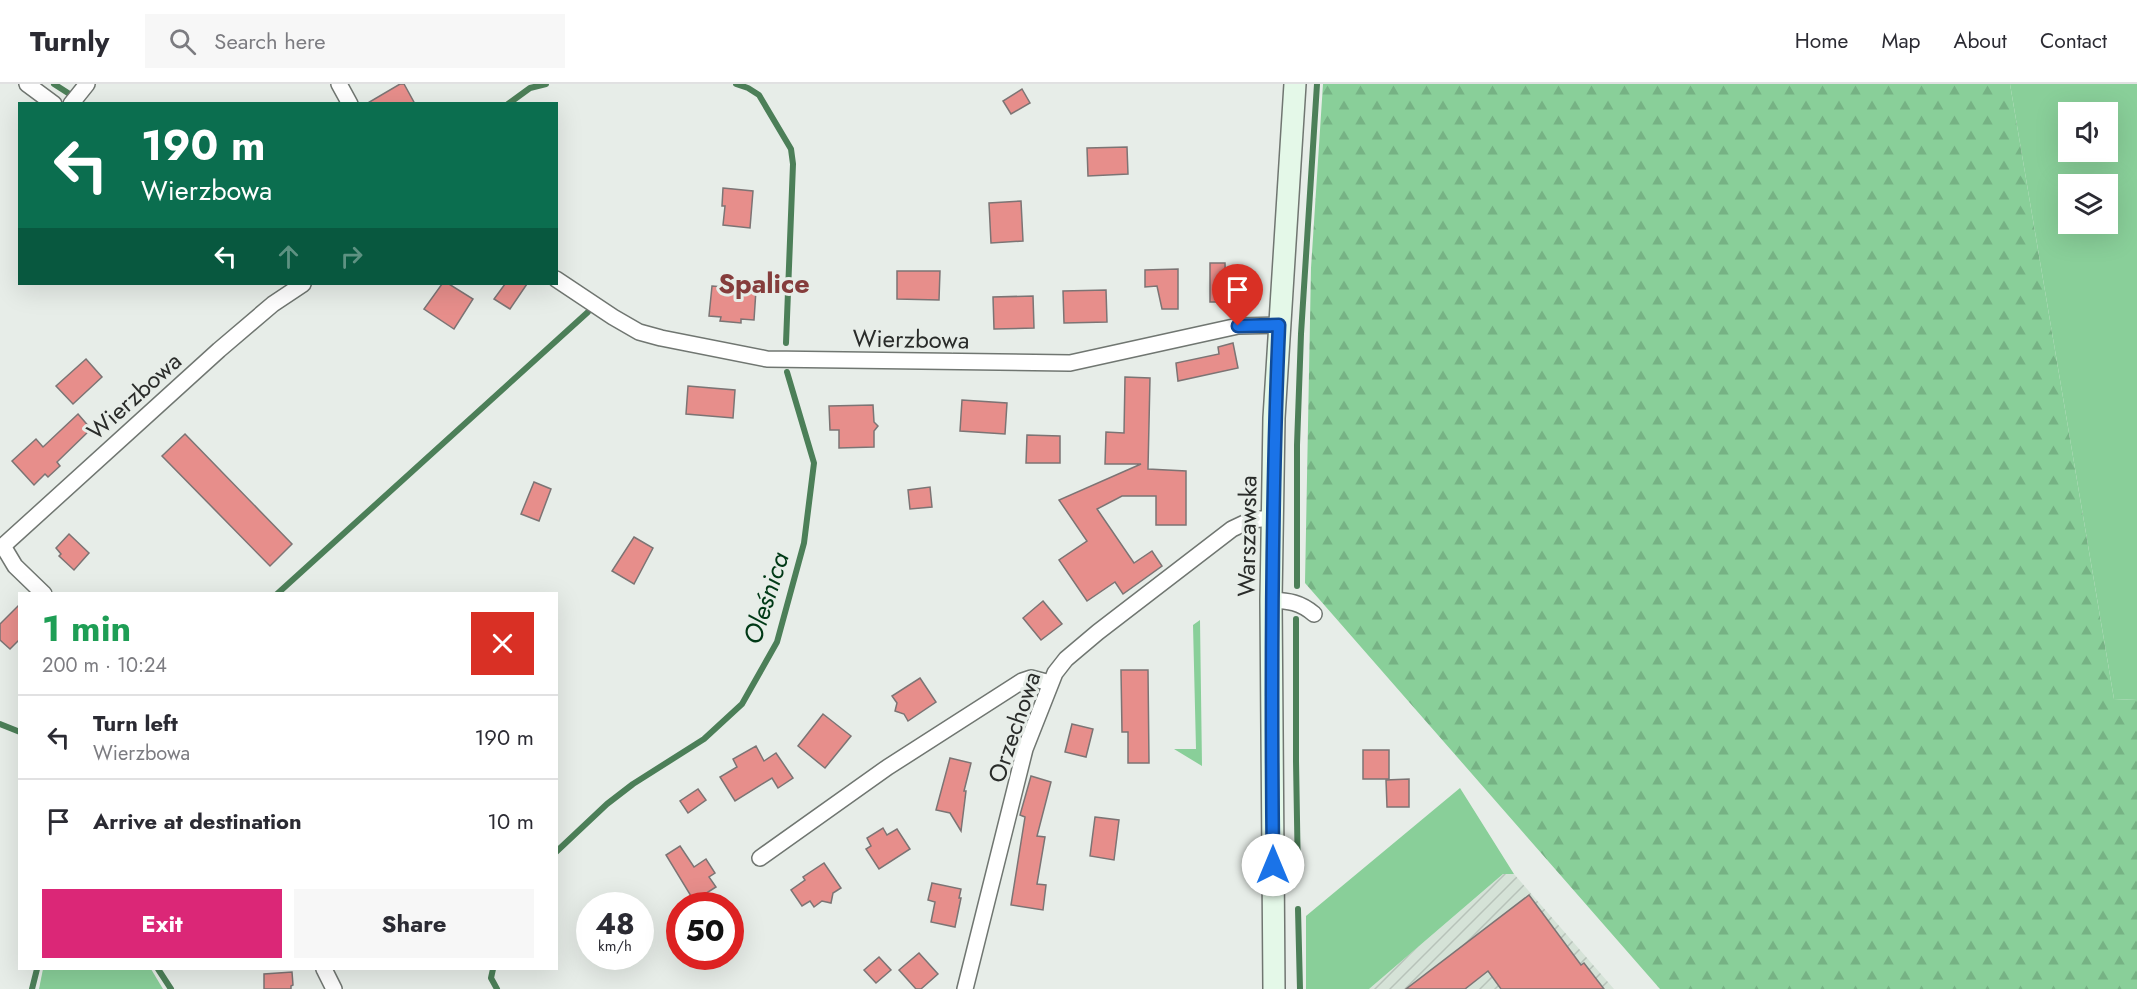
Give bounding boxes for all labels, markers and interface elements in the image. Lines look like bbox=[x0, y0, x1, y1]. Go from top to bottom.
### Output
search box bbox=[145, 14, 565, 68]
text: Turnly bbox=[30, 21, 109, 62]
icon: search bbox=[166, 25, 199, 58]
text: Search here bbox=[214, 25, 326, 57]
text: Home bbox=[1795, 26, 1848, 56]
text: Map bbox=[1881, 26, 1921, 56]
text: About bbox=[1954, 26, 2007, 56]
text: Contact bbox=[2040, 26, 2107, 56]
map controls bbox=[2058, 102, 2118, 234]
button: sound bbox=[2058, 102, 2118, 162]
text: 190 m bbox=[141, 115, 265, 176]
icon: left bbox=[42, 126, 120, 204]
text: Wierzbowa bbox=[141, 171, 272, 210]
button: layers bbox=[2058, 174, 2118, 234]
icon: left bbox=[209, 240, 242, 273]
icon: ahead bbox=[272, 240, 305, 273]
icon: right bbox=[335, 240, 368, 273]
district label: Spalice bbox=[718, 264, 810, 303]
pin bbox=[1212, 264, 1263, 326]
icon: arrive bbox=[1221, 273, 1254, 306]
street label: Wierzbowa bbox=[852, 320, 970, 358]
street label: Wierzbowa bbox=[79, 344, 189, 448]
street label: Warszawska bbox=[1228, 475, 1266, 597]
water label: Oleśnica bbox=[733, 546, 799, 649]
text: 1 min bbox=[42, 602, 131, 654]
button: close bbox=[471, 612, 534, 675]
text: 200 m · 10:24 bbox=[42, 651, 167, 680]
street label: Orzechowa bbox=[979, 667, 1049, 787]
text: Turn left bbox=[93, 707, 178, 739]
icon: left bbox=[42, 721, 75, 754]
text: 190 m bbox=[474, 721, 534, 753]
text: Wierzbowa bbox=[93, 739, 190, 768]
icon: arrive bbox=[42, 805, 75, 838]
text: Arrive at destination bbox=[93, 805, 302, 837]
text: 10 m bbox=[487, 805, 534, 837]
position arrow bbox=[1241, 833, 1305, 897]
button: Exit bbox=[42, 889, 282, 958]
button: Share bbox=[294, 889, 534, 958]
speed limit sign: 50 bbox=[666, 892, 744, 970]
text: 48 bbox=[595, 902, 635, 945]
text: km/h bbox=[598, 935, 632, 957]

